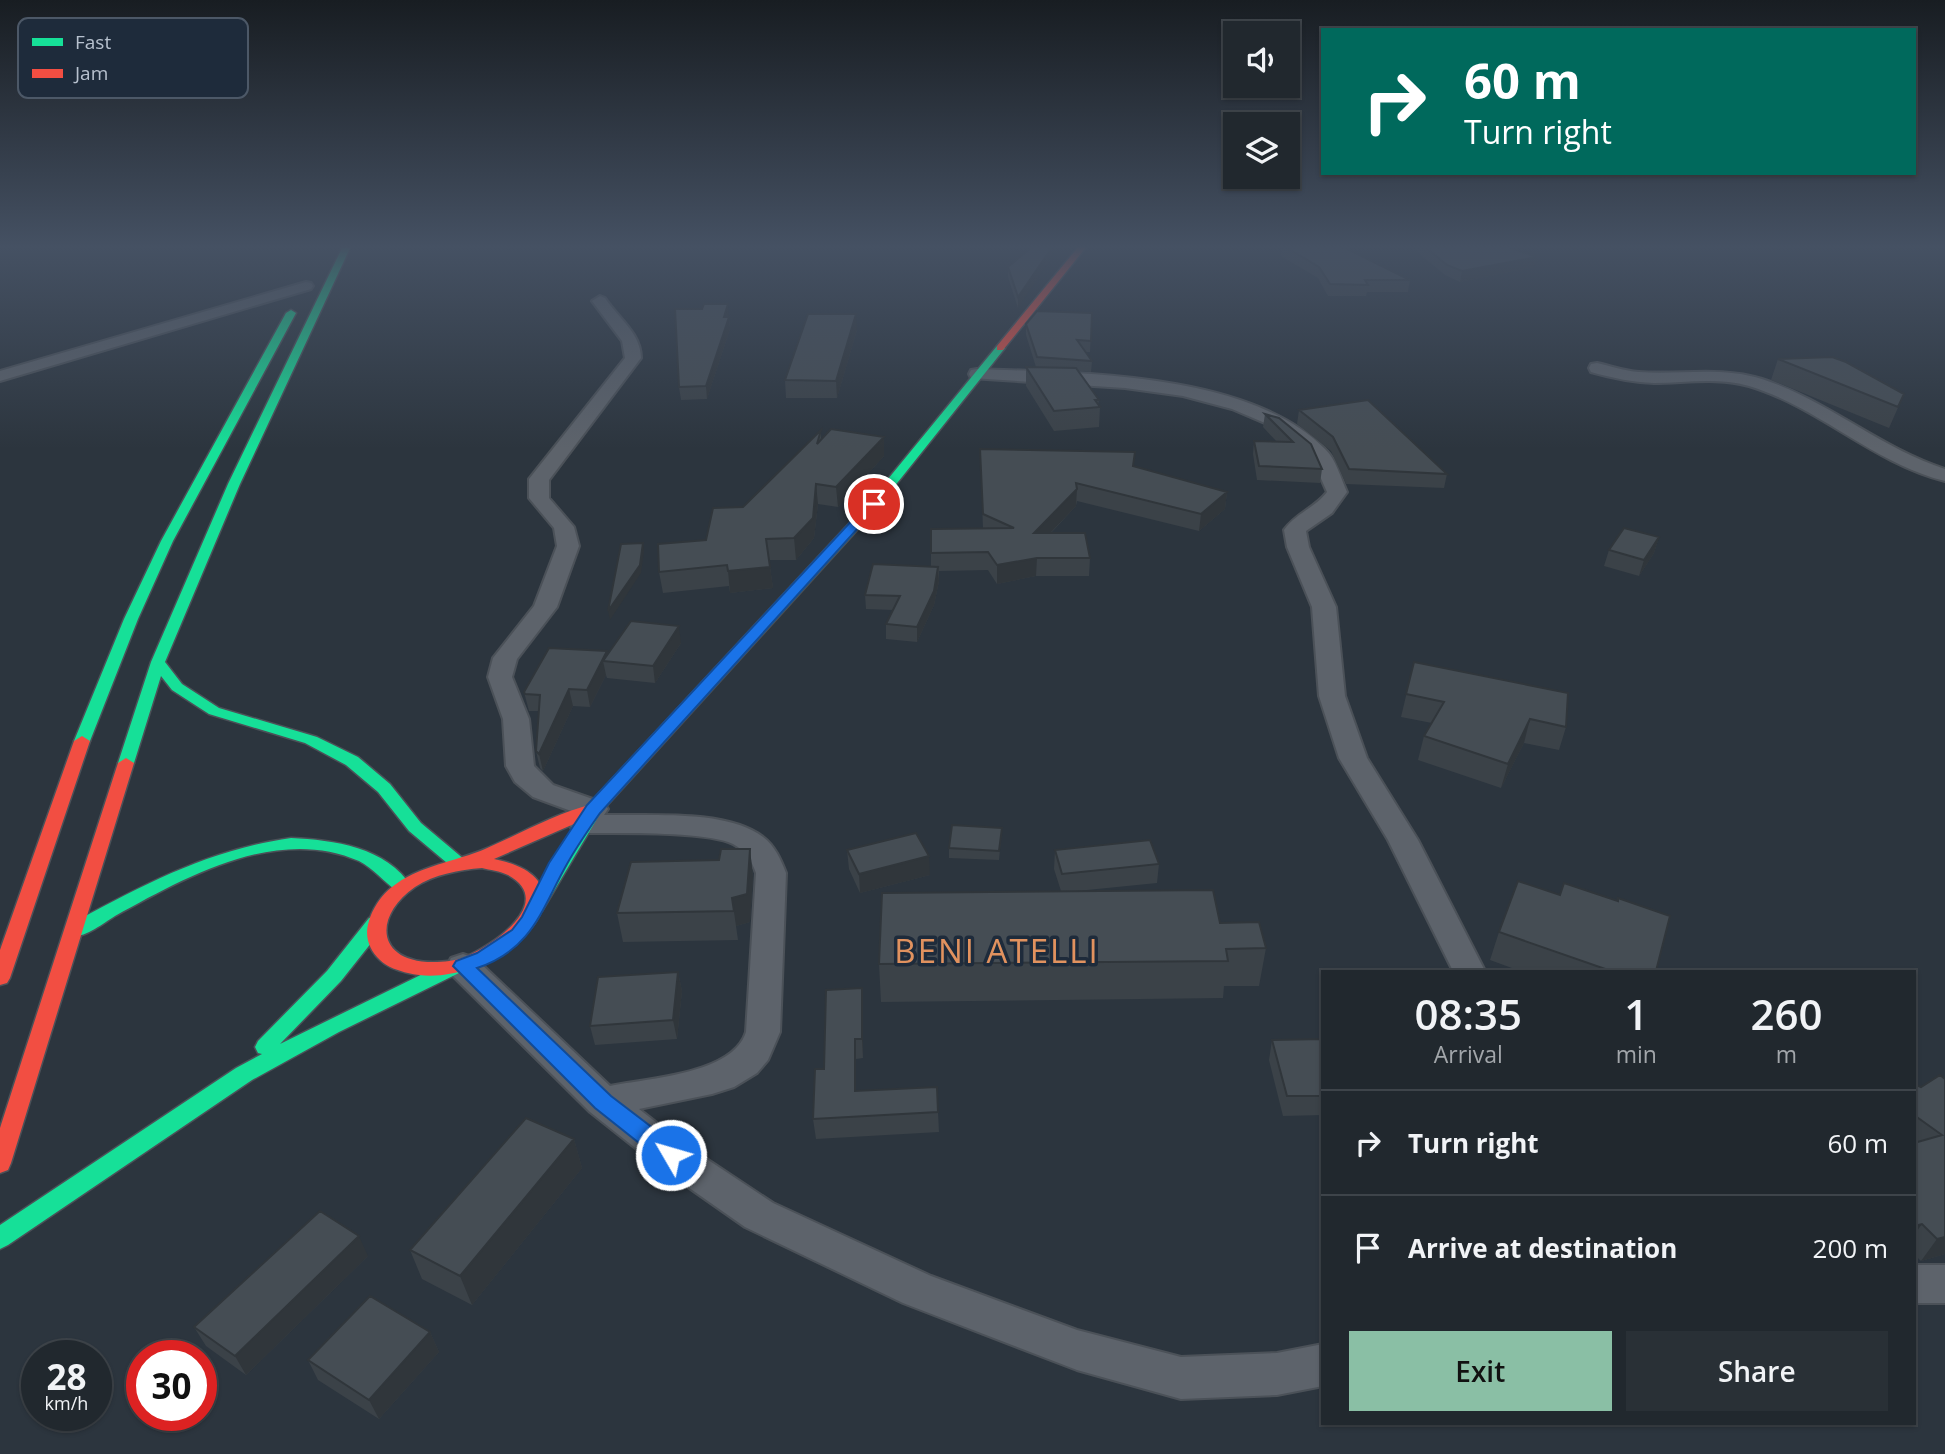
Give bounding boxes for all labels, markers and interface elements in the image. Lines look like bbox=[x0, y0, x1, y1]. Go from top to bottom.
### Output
legend bbox=[18, 18, 248, 98]
map controls bbox=[1223, 21, 1300, 189]
button: sound bbox=[1223, 21, 1300, 98]
text: Fast bbox=[75, 29, 111, 55]
text: 60 m bbox=[1464, 47, 1581, 113]
icon: right bbox=[1349, 56, 1440, 147]
text: Jam bbox=[73, 60, 108, 86]
text: Turn right bbox=[1464, 110, 1612, 153]
button: layers bbox=[1223, 112, 1300, 189]
pin bbox=[844, 474, 904, 534]
icon: arrive bbox=[855, 485, 893, 523]
district label: BENI ATELLI bbox=[894, 928, 1100, 973]
text: 08:35 bbox=[1415, 985, 1522, 1042]
text: 1 bbox=[1624, 985, 1648, 1042]
text: 260 bbox=[1750, 985, 1822, 1042]
text: Arrival bbox=[1434, 1038, 1503, 1070]
text: min bbox=[1616, 1038, 1657, 1070]
text: m bbox=[1776, 1038, 1797, 1070]
position arrow bbox=[634, 1118, 708, 1192]
icon: right bbox=[1349, 1124, 1387, 1162]
text: Turn right bbox=[1408, 1125, 1539, 1161]
text: 60 m bbox=[1827, 1125, 1888, 1161]
icon: arrive bbox=[1349, 1229, 1387, 1267]
text: Arrive at destination bbox=[1408, 1230, 1677, 1266]
text: 200 m bbox=[1813, 1230, 1888, 1266]
button: Exit bbox=[1349, 1331, 1612, 1411]
button: Share bbox=[1626, 1331, 1888, 1411]
speed limit sign: 30 bbox=[126, 1340, 217, 1431]
text: 28 bbox=[46, 1353, 87, 1400]
text: km/h bbox=[45, 1391, 88, 1415]

